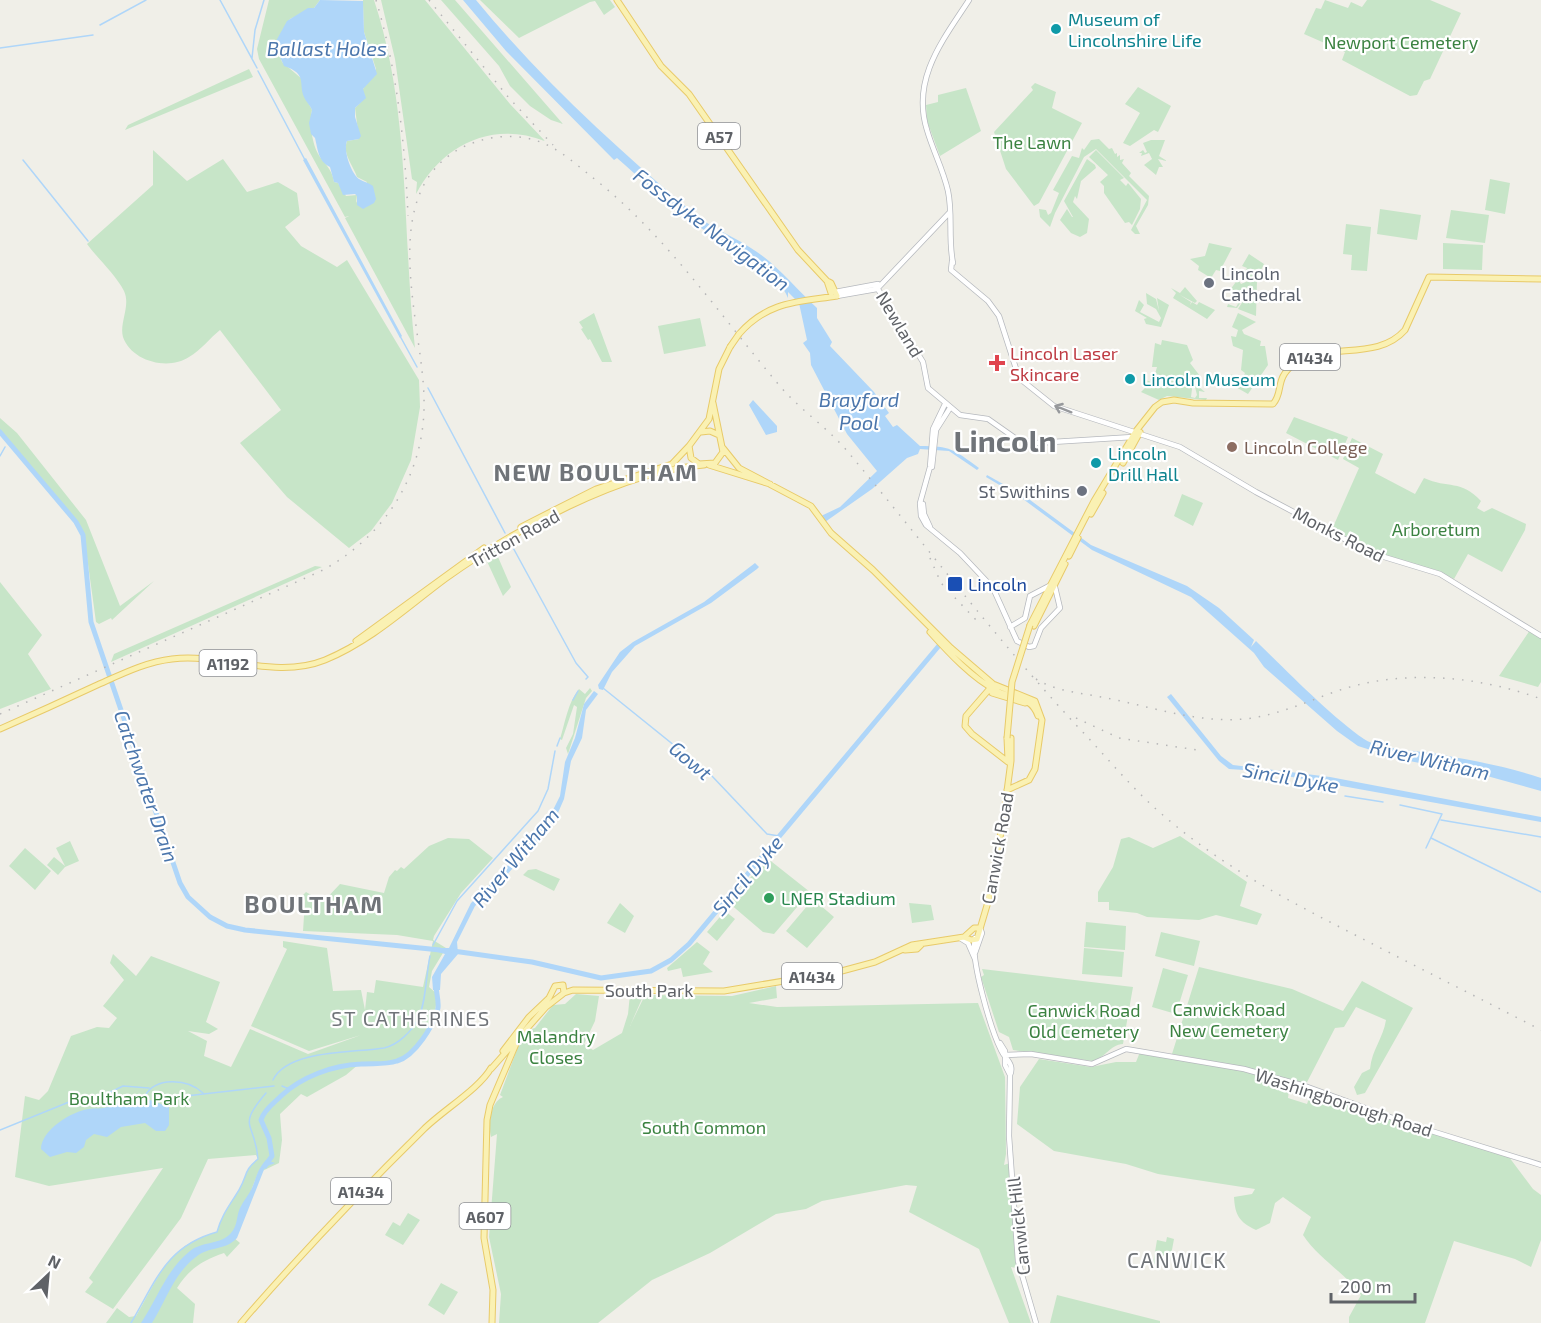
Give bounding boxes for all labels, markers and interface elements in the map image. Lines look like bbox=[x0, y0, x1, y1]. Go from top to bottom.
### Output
place label: Museum of Lincolnshire Life bbox=[1068, 8, 1202, 51]
marker: Museum of Lincolnshire Life bbox=[1049, 22, 1063, 36]
park label: Newport Cemetery bbox=[1324, 31, 1479, 53]
water label: Ballast Holes bbox=[267, 36, 387, 60]
road number: A57 bbox=[698, 123, 740, 149]
park label: The Lawn bbox=[992, 131, 1072, 153]
water label: Fossdyke Navigation bbox=[629, 163, 795, 296]
place label: Lincoln Cathedral bbox=[1221, 262, 1302, 305]
marker: Lincoln Cathedral bbox=[1202, 276, 1216, 290]
street label: Newland bbox=[872, 287, 928, 361]
place label: Lincoln Laser Skincare bbox=[1010, 342, 1118, 385]
road number: A1434 bbox=[1280, 344, 1340, 370]
marker: Lincoln Laser Skincare bbox=[988, 354, 1006, 372]
place label: Lincoln Museum bbox=[1142, 368, 1276, 390]
marker: Lincoln Museum bbox=[1123, 372, 1137, 386]
water label: Brayford Pool bbox=[819, 387, 900, 434]
one-way arrow bbox=[1054, 403, 1073, 414]
district label: Lincoln bbox=[953, 422, 1057, 458]
place label: Lincoln College bbox=[1244, 436, 1367, 458]
marker: Lincoln College bbox=[1225, 440, 1239, 454]
place label: Lincoln Drill Hall bbox=[1108, 442, 1179, 485]
marker: Lincoln Drill Hall bbox=[1089, 456, 1103, 470]
district label: NEW BOULTHAM bbox=[493, 457, 699, 486]
place label: St Swithins bbox=[978, 480, 1070, 502]
marker: St Swithins bbox=[1075, 484, 1089, 498]
street label: Monks Road bbox=[1289, 501, 1389, 567]
street label: Tritton Road bbox=[465, 504, 563, 572]
park label: Arboretum bbox=[1392, 518, 1480, 540]
place label: Lincoln bbox=[968, 573, 1027, 595]
marker: Lincoln bbox=[946, 575, 964, 593]
road number: A1192 bbox=[200, 650, 256, 676]
water label: Catchwater Drain bbox=[110, 707, 184, 865]
water label: River Witham bbox=[1368, 734, 1492, 784]
water label: Gowt bbox=[665, 735, 718, 785]
water label: Sincil Dyke bbox=[1241, 757, 1341, 798]
street label: Canwick Road bbox=[976, 790, 1018, 906]
water label: River Witham bbox=[467, 803, 563, 911]
water label: Sincil Dyke bbox=[707, 830, 788, 921]
place label: LNER Stadium bbox=[781, 887, 896, 909]
district label: BOULTHAM bbox=[244, 889, 384, 918]
marker: LNER Stadium bbox=[762, 891, 776, 905]
road number: A1434 bbox=[782, 963, 842, 989]
street label: South Park bbox=[605, 979, 693, 1001]
park label: Canwick Road New Cemetery bbox=[1169, 998, 1289, 1041]
park label: Canwick Road Old Cemetery bbox=[1027, 999, 1141, 1042]
district label: ST CATHERINES bbox=[331, 1006, 491, 1030]
park label: Malandry Closes bbox=[517, 1025, 596, 1068]
street label: Washingborough Road bbox=[1253, 1063, 1435, 1141]
park label: Boultham Park bbox=[69, 1087, 189, 1109]
park label: South Common bbox=[642, 1116, 766, 1138]
street label: Canwick Hill bbox=[1002, 1175, 1034, 1276]
road number: A1434 bbox=[331, 1178, 391, 1204]
road number: A607 bbox=[460, 1203, 510, 1229]
north arrow bbox=[18, 1245, 78, 1305]
district label: CANWICK bbox=[1127, 1247, 1227, 1272]
text: N bbox=[45, 1250, 64, 1272]
scale bar bbox=[1331, 1266, 1415, 1304]
text: 200 m bbox=[1340, 1275, 1392, 1297]

